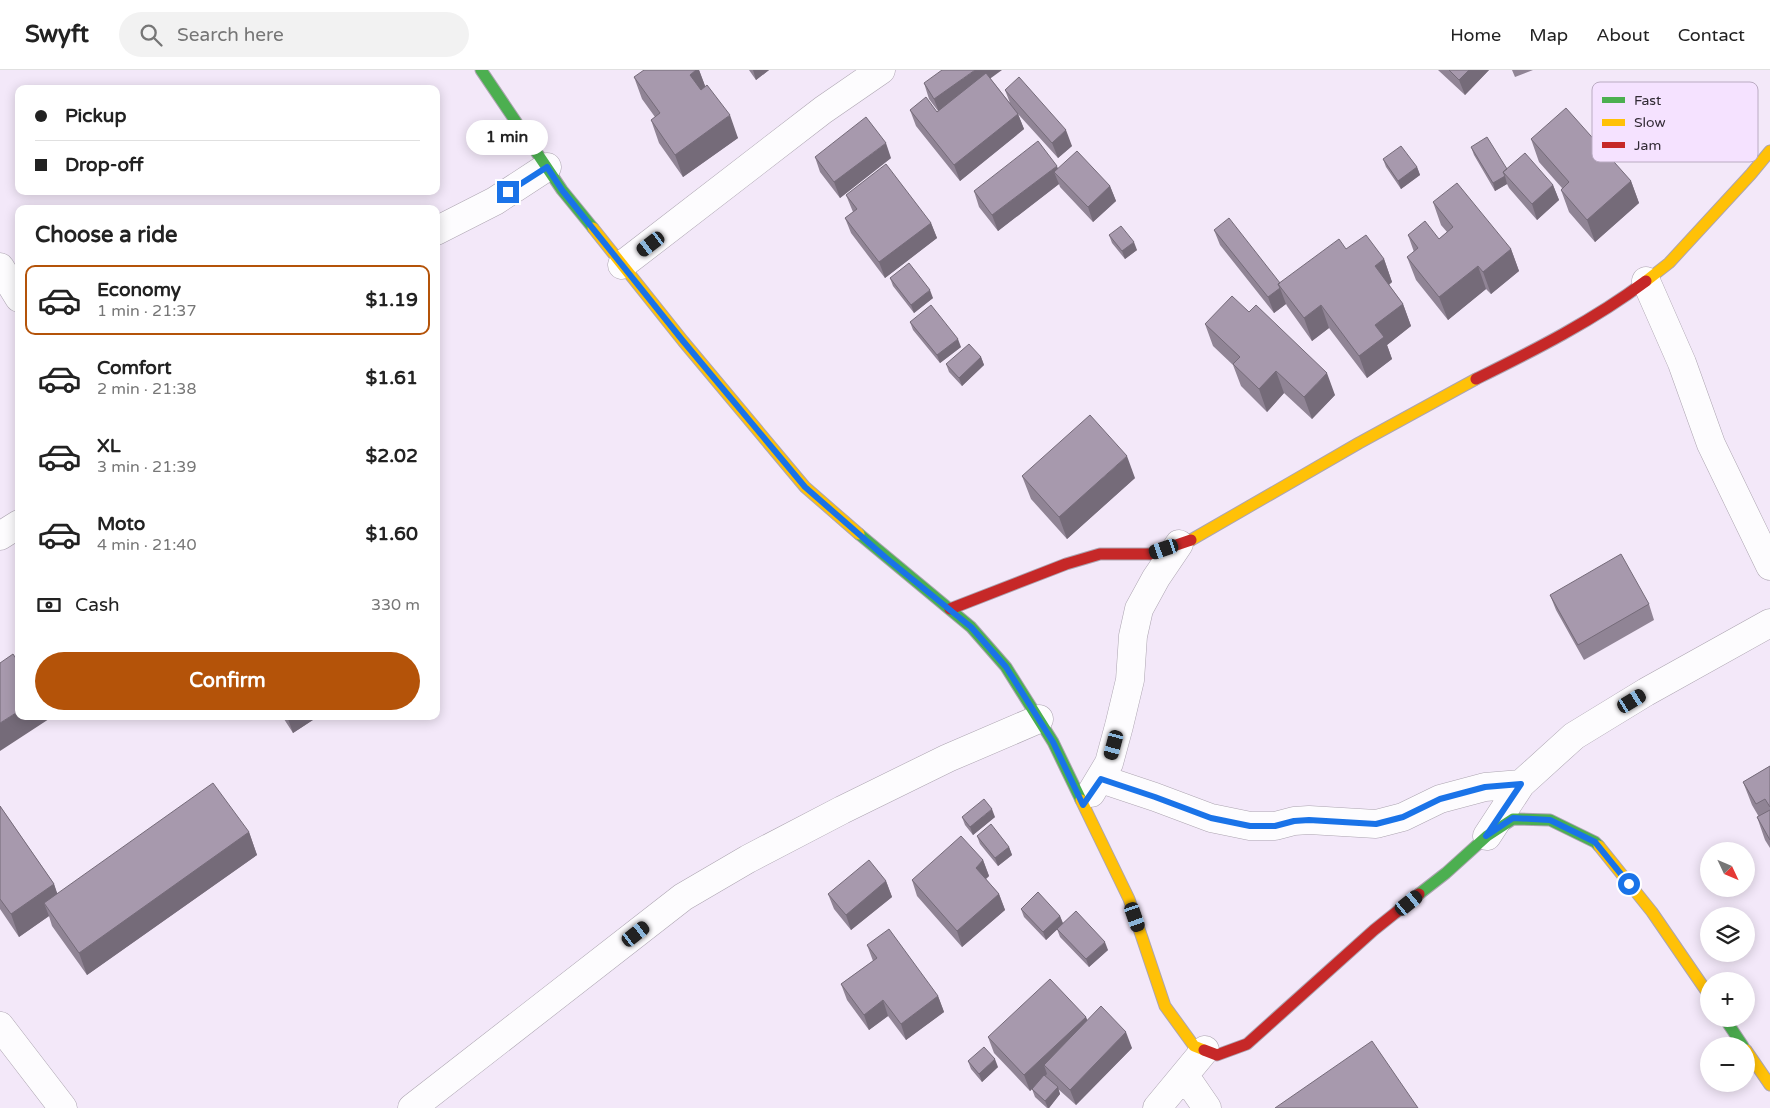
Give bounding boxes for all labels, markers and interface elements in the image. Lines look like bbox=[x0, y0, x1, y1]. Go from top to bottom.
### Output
search box bbox=[119, 12, 469, 57]
text: Swyft bbox=[25, 20, 89, 49]
icon: search bbox=[137, 21, 165, 49]
text: Search here bbox=[177, 24, 284, 46]
text: Home bbox=[1450, 24, 1501, 46]
text: Map bbox=[1529, 24, 1568, 46]
text: About bbox=[1596, 24, 1650, 46]
text: Contact bbox=[1678, 24, 1745, 46]
legend bbox=[1592, 82, 1758, 162]
text: Fast bbox=[1634, 92, 1662, 109]
text: Pickup bbox=[65, 105, 126, 127]
text: Slow bbox=[1634, 114, 1666, 131]
callout: 1 min bbox=[467, 119, 549, 154]
text: 1 min bbox=[486, 127, 528, 147]
text: Jam bbox=[1634, 137, 1661, 154]
text: Drop-off bbox=[65, 154, 144, 176]
route end bbox=[497, 181, 519, 203]
text: Choose a ride bbox=[35, 222, 178, 248]
car bbox=[634, 229, 667, 259]
icon: car bbox=[37, 278, 82, 323]
text: Economy bbox=[97, 279, 181, 301]
text: $1.19 bbox=[366, 289, 418, 311]
text: 1 min · 21:37 bbox=[97, 301, 196, 321]
icon: car bbox=[37, 356, 82, 401]
text: Comfort bbox=[97, 357, 171, 379]
text: $1.61 bbox=[366, 367, 418, 389]
text: 2 min · 21:38 bbox=[97, 379, 196, 399]
icon: car bbox=[37, 434, 82, 479]
text: XL bbox=[97, 435, 121, 457]
text: $2.02 bbox=[366, 445, 418, 467]
text: 3 min · 21:39 bbox=[97, 457, 196, 477]
icon: car bbox=[37, 512, 82, 557]
text: Moto bbox=[97, 513, 145, 535]
text: $1.60 bbox=[366, 523, 418, 545]
text: 4 min · 21:40 bbox=[97, 535, 196, 555]
car bbox=[1147, 537, 1180, 561]
icon: cash bbox=[35, 591, 63, 619]
text: Cash bbox=[75, 594, 120, 616]
text: 330 m bbox=[371, 595, 420, 615]
button: Confirm bbox=[35, 652, 420, 710]
car bbox=[1615, 687, 1648, 715]
car bbox=[1102, 729, 1125, 761]
north arrow bbox=[1700, 842, 1755, 898]
map controls bbox=[1700, 842, 1755, 1092]
route start bbox=[1618, 873, 1640, 895]
car bbox=[1392, 888, 1425, 918]
car bbox=[1123, 900, 1146, 934]
button: layers bbox=[1700, 907, 1755, 962]
car bbox=[619, 919, 652, 949]
button: + bbox=[1700, 972, 1755, 1027]
button: − bbox=[1700, 1037, 1755, 1092]

